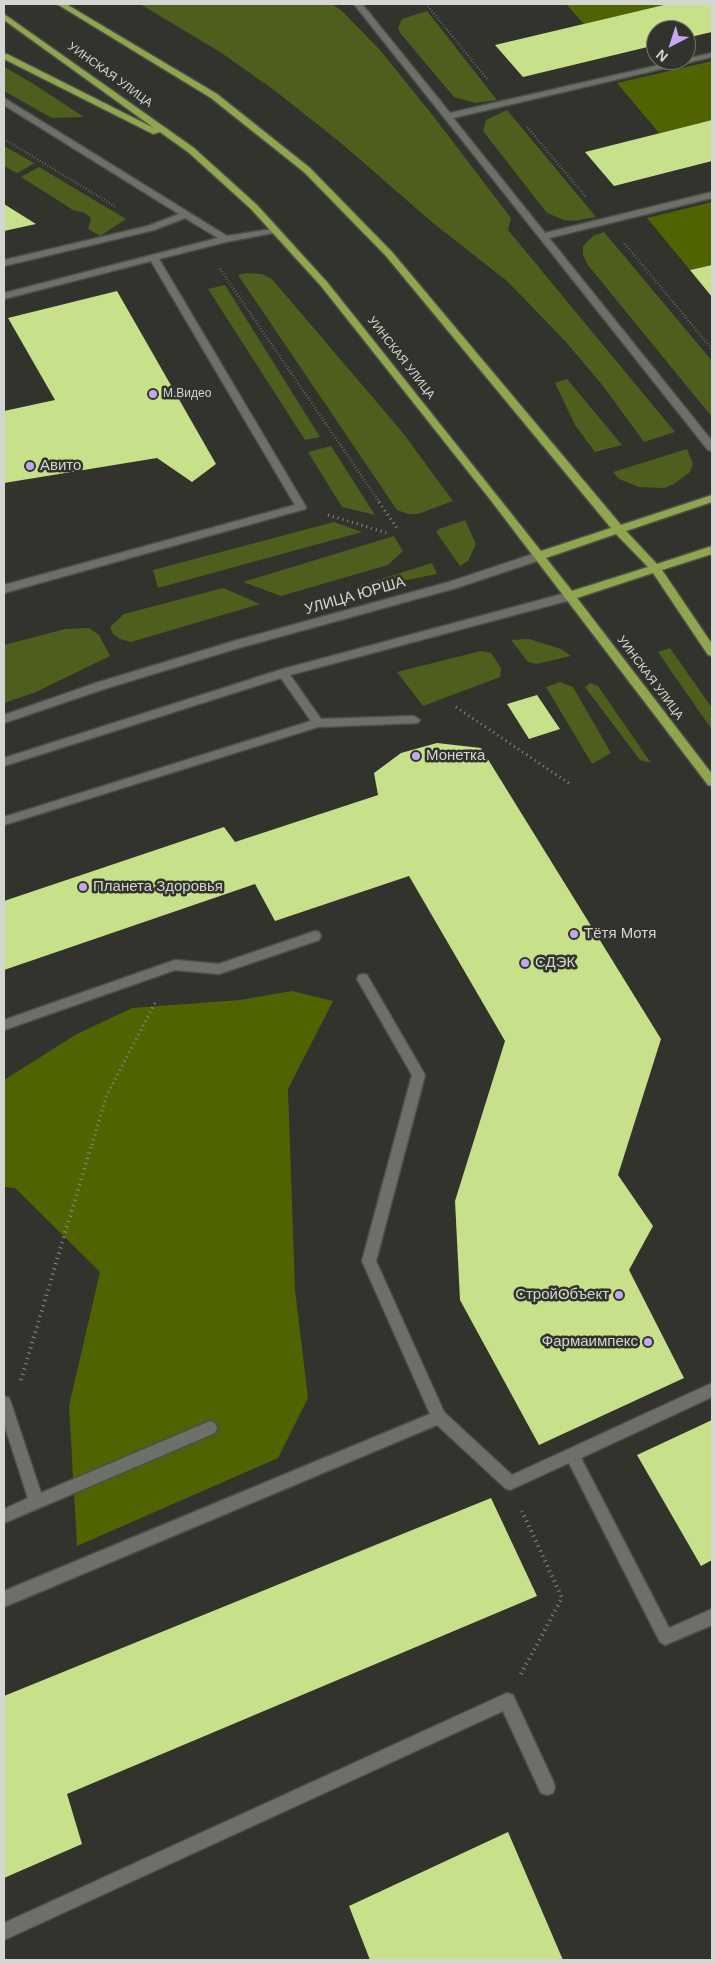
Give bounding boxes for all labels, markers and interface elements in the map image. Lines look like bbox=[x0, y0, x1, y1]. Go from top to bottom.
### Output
north arrow bbox=[646, 20, 696, 70]
street label: УИНСКАЯ УЛИЦА bbox=[65, 39, 155, 111]
text: N bbox=[653, 46, 671, 65]
street label: УИНСКАЯ УЛИЦА bbox=[364, 314, 438, 402]
place label: М.Видео bbox=[163, 387, 211, 401]
marker: М.Видео bbox=[147, 388, 159, 400]
place label: Авито bbox=[40, 457, 81, 475]
marker: Авито bbox=[24, 460, 36, 472]
street label: УЛИЦА ЮРША bbox=[303, 573, 407, 619]
street label: УИНСКАЯ УЛИЦА bbox=[614, 633, 686, 723]
place label: Монетка bbox=[426, 747, 485, 765]
marker: Монетка bbox=[410, 750, 422, 762]
place label: Планета Здоровья bbox=[93, 878, 223, 896]
marker: Планета Здоровья bbox=[77, 881, 89, 893]
place label: Тётя Мотя bbox=[584, 925, 656, 943]
marker: Тётя Мотя bbox=[568, 928, 580, 940]
place label: СДЭК bbox=[535, 954, 575, 972]
marker: СДЭК bbox=[519, 957, 531, 969]
place label: СтройОбъект bbox=[515, 1286, 609, 1304]
marker: СтройОбъект bbox=[613, 1289, 625, 1301]
place label: Фармаимпекс bbox=[542, 1333, 638, 1351]
marker: Фармаимпекс bbox=[642, 1336, 654, 1348]

